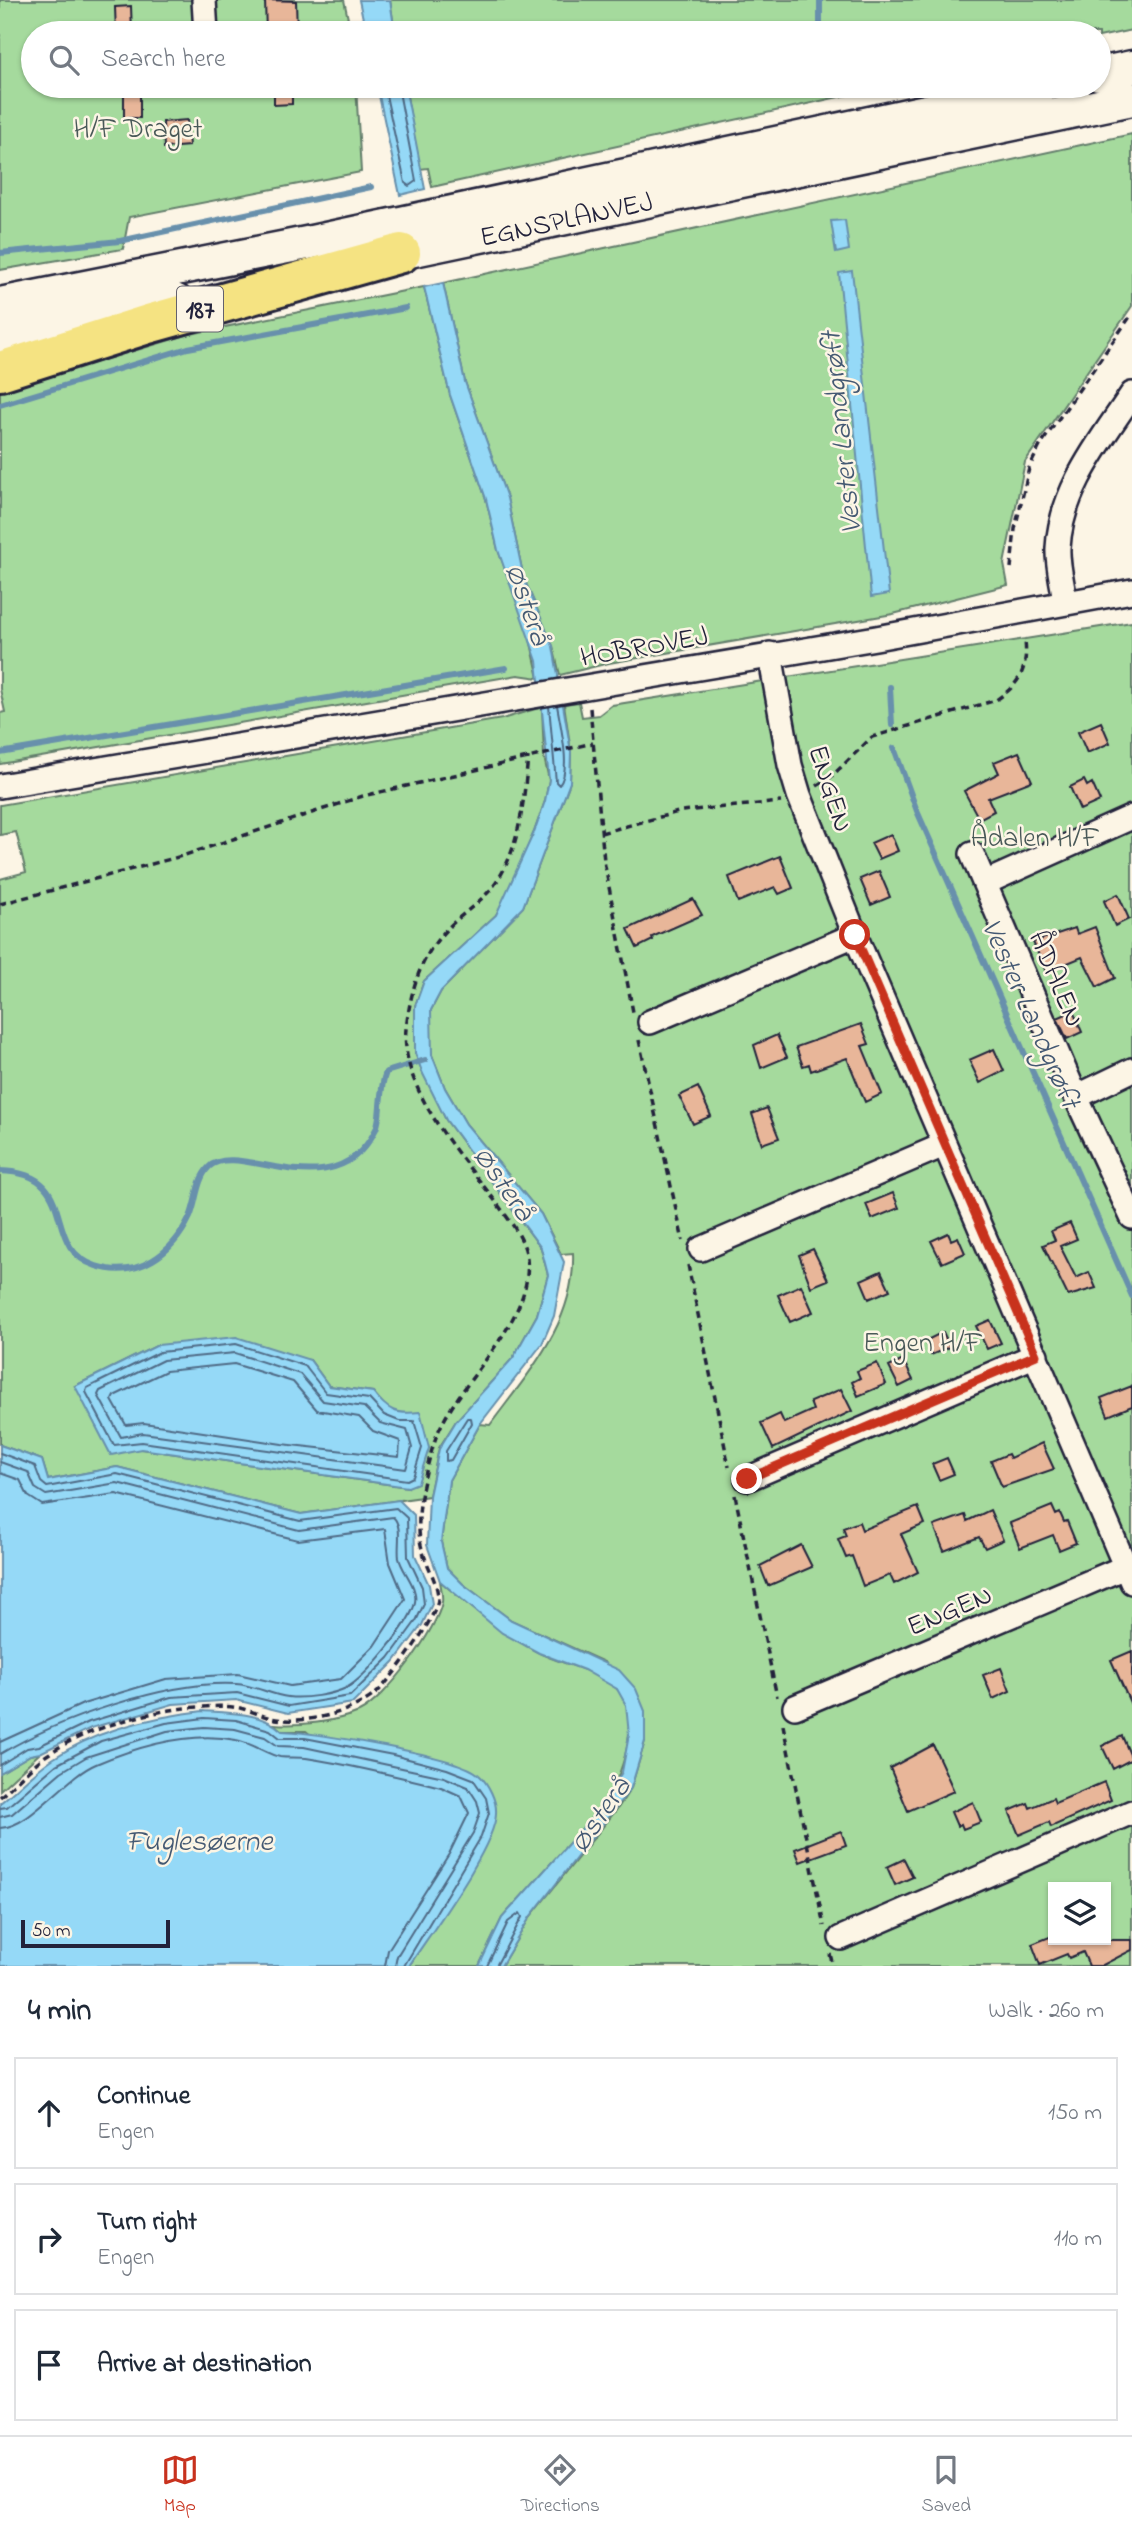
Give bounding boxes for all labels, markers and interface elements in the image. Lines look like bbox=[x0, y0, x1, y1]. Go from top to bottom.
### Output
search box bbox=[21, 21, 1111, 98]
icon: search bbox=[45, 41, 83, 79]
text: Search here bbox=[101, 41, 226, 79]
park label: H/F Draget bbox=[74, 110, 203, 151]
street label: EGNSPLANVEJ bbox=[476, 183, 657, 260]
road number: 187 bbox=[177, 286, 223, 332]
water label: Vester Landgrøft bbox=[810, 326, 875, 536]
water label: Østerå bbox=[492, 558, 561, 653]
street label: HOBROVEJ bbox=[577, 617, 712, 680]
street label: ENGEN bbox=[795, 740, 862, 838]
park label: Ådalen H/F bbox=[970, 819, 1100, 860]
water label: Vester Landgrøft bbox=[968, 912, 1092, 1119]
route start bbox=[839, 919, 870, 950]
street label: ÅDALEN bbox=[1016, 925, 1093, 1034]
water label: Østerå bbox=[460, 1138, 545, 1232]
park label: Engen H/F bbox=[863, 1324, 983, 1365]
route end bbox=[731, 1463, 762, 1494]
street label: ENGEN bbox=[901, 1576, 999, 1649]
water label: Østerå bbox=[559, 1768, 644, 1863]
water label: Fuglesøerne bbox=[125, 1821, 274, 1865]
map controls bbox=[1048, 1882, 1111, 1945]
button: layers bbox=[1048, 1882, 1111, 1945]
scale bar bbox=[21, 1917, 170, 1949]
text: 50 m bbox=[32, 1918, 71, 1945]
text: 4 min bbox=[28, 1990, 91, 2034]
text: Walk · 260 m bbox=[988, 1995, 1104, 2028]
text: Continue bbox=[97, 2078, 190, 2116]
icon: ahead bbox=[30, 2094, 68, 2132]
text: 150 m bbox=[1048, 2097, 1102, 2130]
text: Engen bbox=[97, 2116, 154, 2149]
text: Turn right bbox=[97, 2204, 197, 2242]
icon: right bbox=[30, 2220, 68, 2258]
text: 110 m bbox=[1054, 2223, 1102, 2256]
text: Engen bbox=[97, 2242, 154, 2275]
icon: arrive bbox=[30, 2346, 68, 2384]
text: Arrive at destination bbox=[97, 2346, 312, 2384]
tab: Map bbox=[161, 2451, 199, 2520]
tab: Directions bbox=[521, 2451, 600, 2520]
tab: Saved bbox=[922, 2451, 971, 2520]

